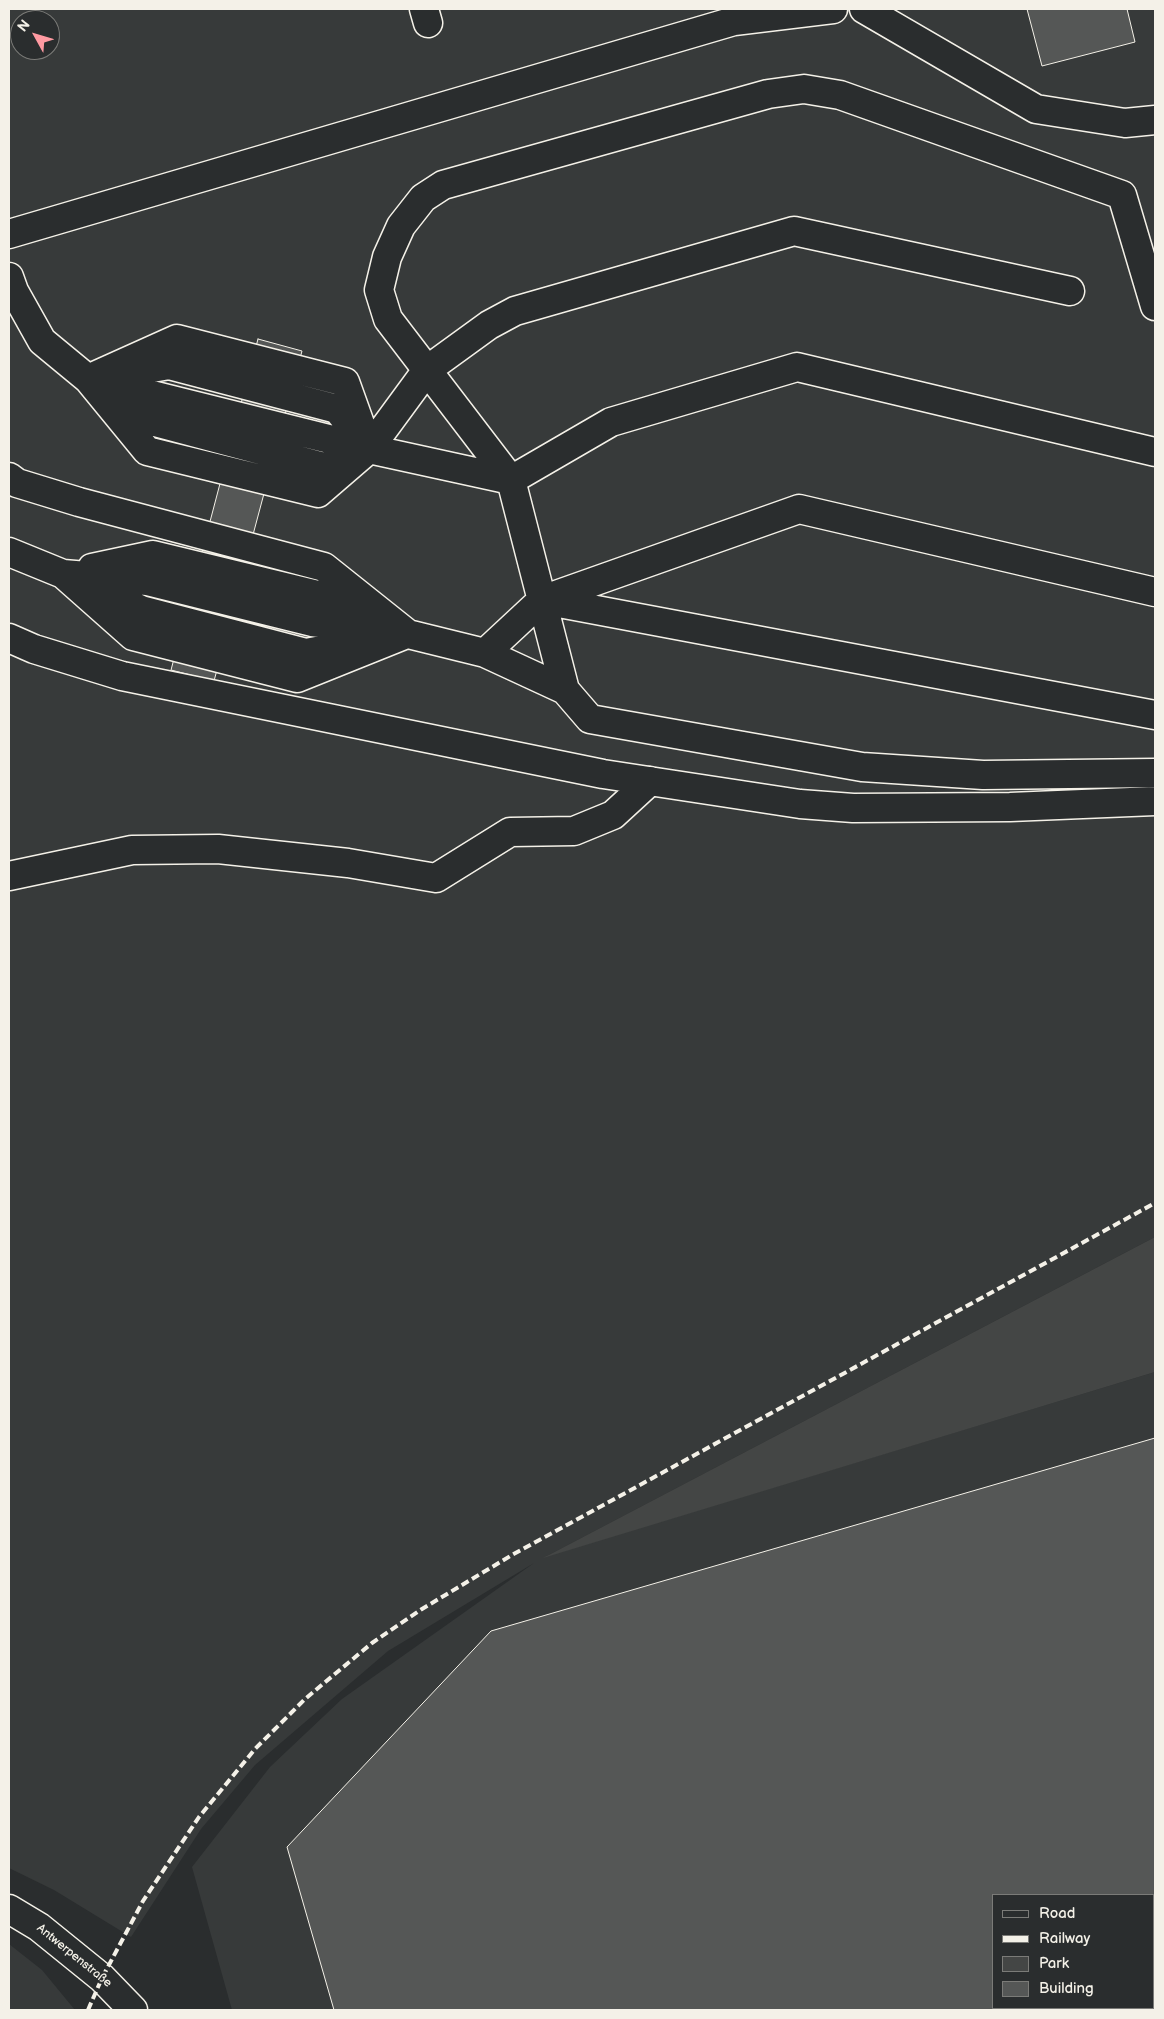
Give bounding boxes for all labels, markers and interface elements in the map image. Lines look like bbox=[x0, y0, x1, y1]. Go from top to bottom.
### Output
north arrow bbox=[10, 10, 60, 60]
text: N bbox=[14, 16, 34, 35]
legend bbox=[992, 1894, 1154, 2009]
text: Road bbox=[1039, 1904, 1075, 1923]
street label: Antwerpenstraße bbox=[34, 1921, 114, 1991]
text: Railway bbox=[1039, 1929, 1090, 1948]
text: Park bbox=[1039, 1954, 1069, 1973]
text: Building bbox=[1039, 1979, 1094, 1998]

